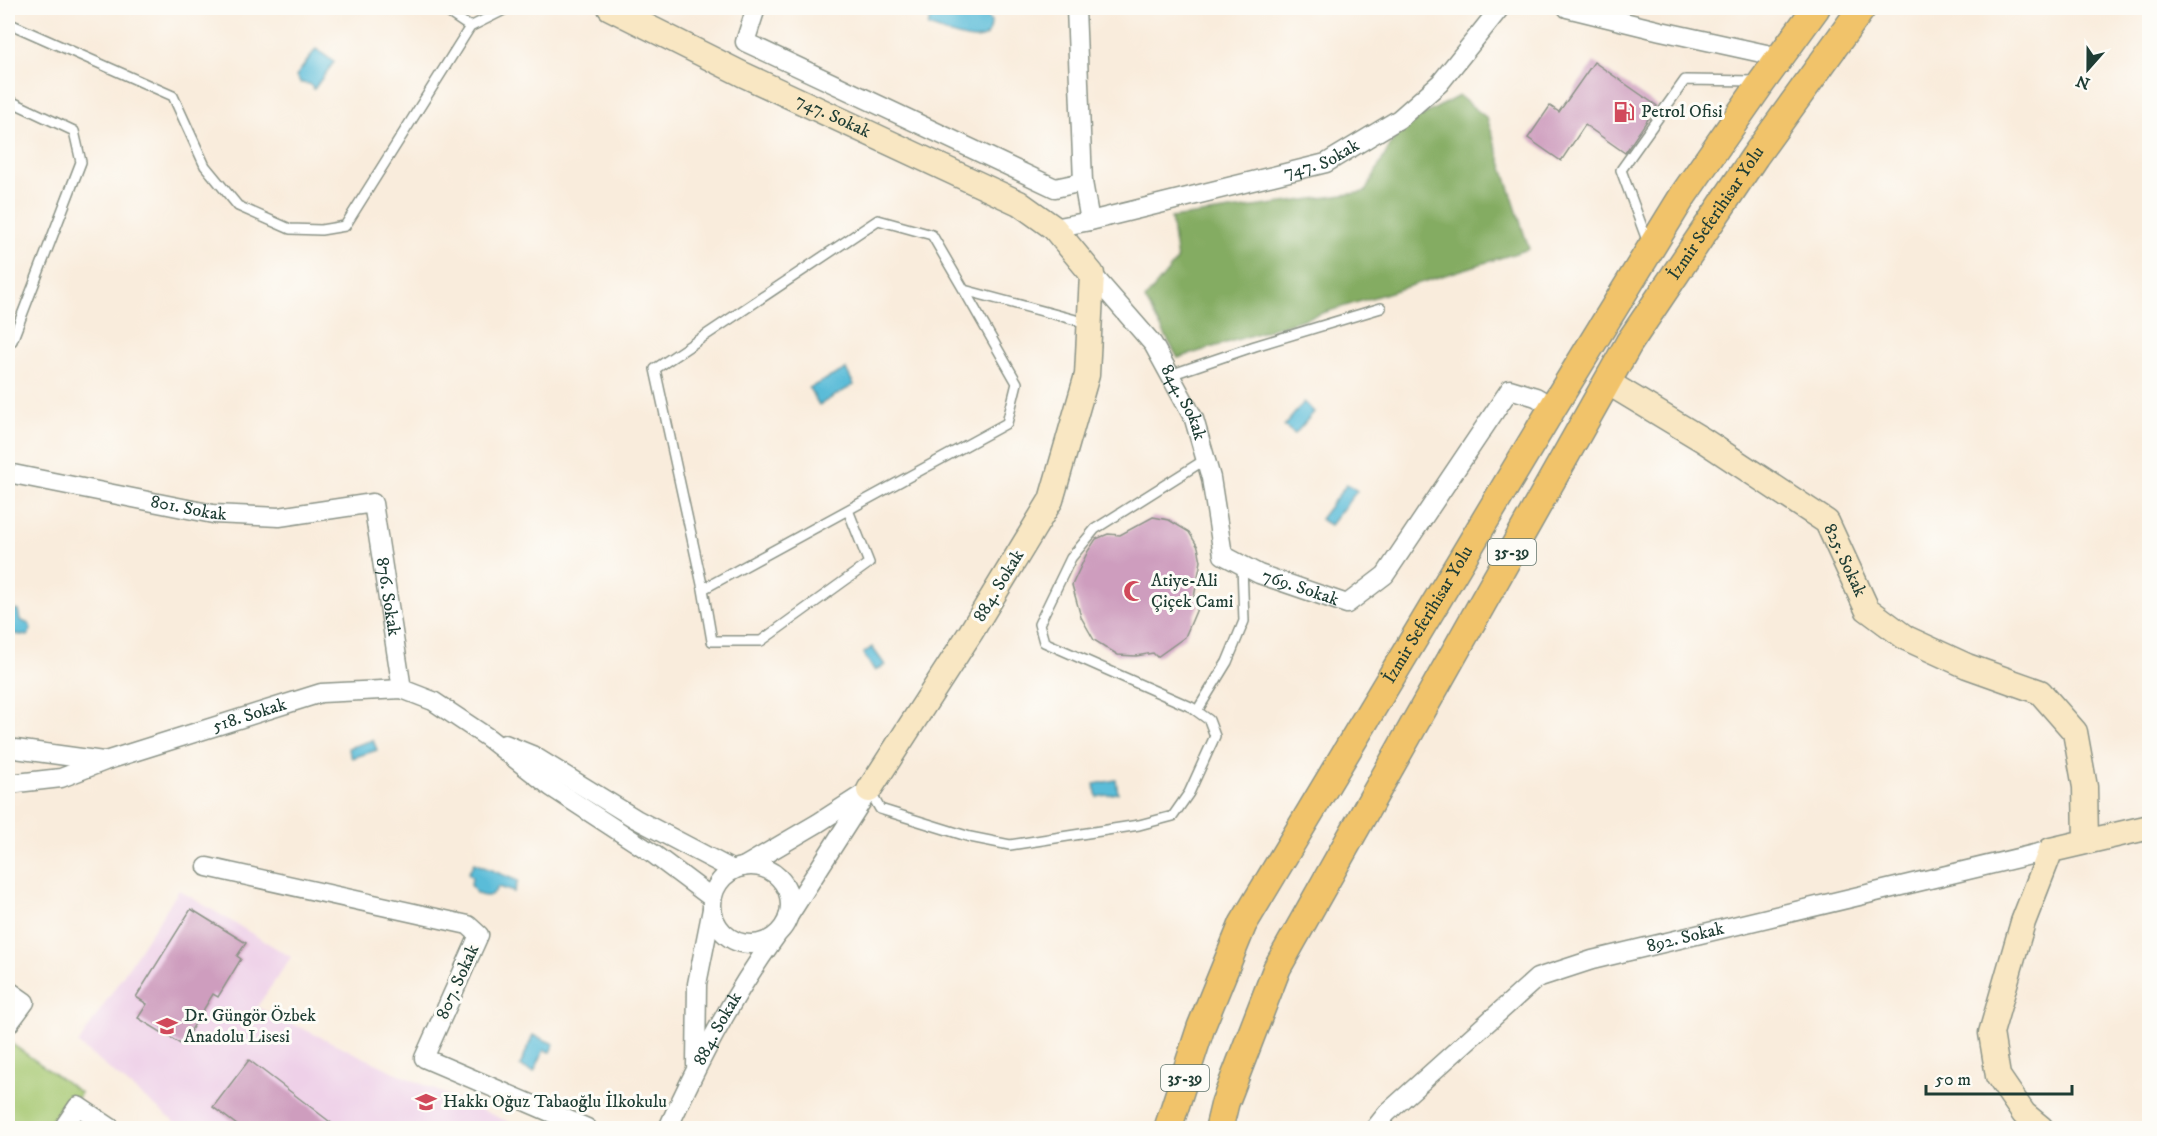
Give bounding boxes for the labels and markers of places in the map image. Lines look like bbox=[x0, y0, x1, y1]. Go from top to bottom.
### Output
fuel station icon: Petrol Ofisi bbox=[1612, 100, 1636, 124]
place label: Petrol Ofisi bbox=[1641, 101, 1723, 123]
place label: Atiye-Ali Çiçek Cami bbox=[1151, 570, 1233, 613]
mosque icon: Atiye-Ali Çiçek Cami bbox=[1122, 579, 1146, 603]
place label: Dr. Güngör Özbek Anadolu Lisesi bbox=[184, 1005, 316, 1048]
school or university icon: Dr. Güngör Özbek Anadolu Lisesi bbox=[155, 1014, 179, 1038]
school or university icon: Hakkı Oğuz Tabaoğlu İlkokulu bbox=[414, 1090, 438, 1114]
place label: Hakkı Oğuz Tabaoğlu İlkokulu bbox=[443, 1090, 667, 1113]

